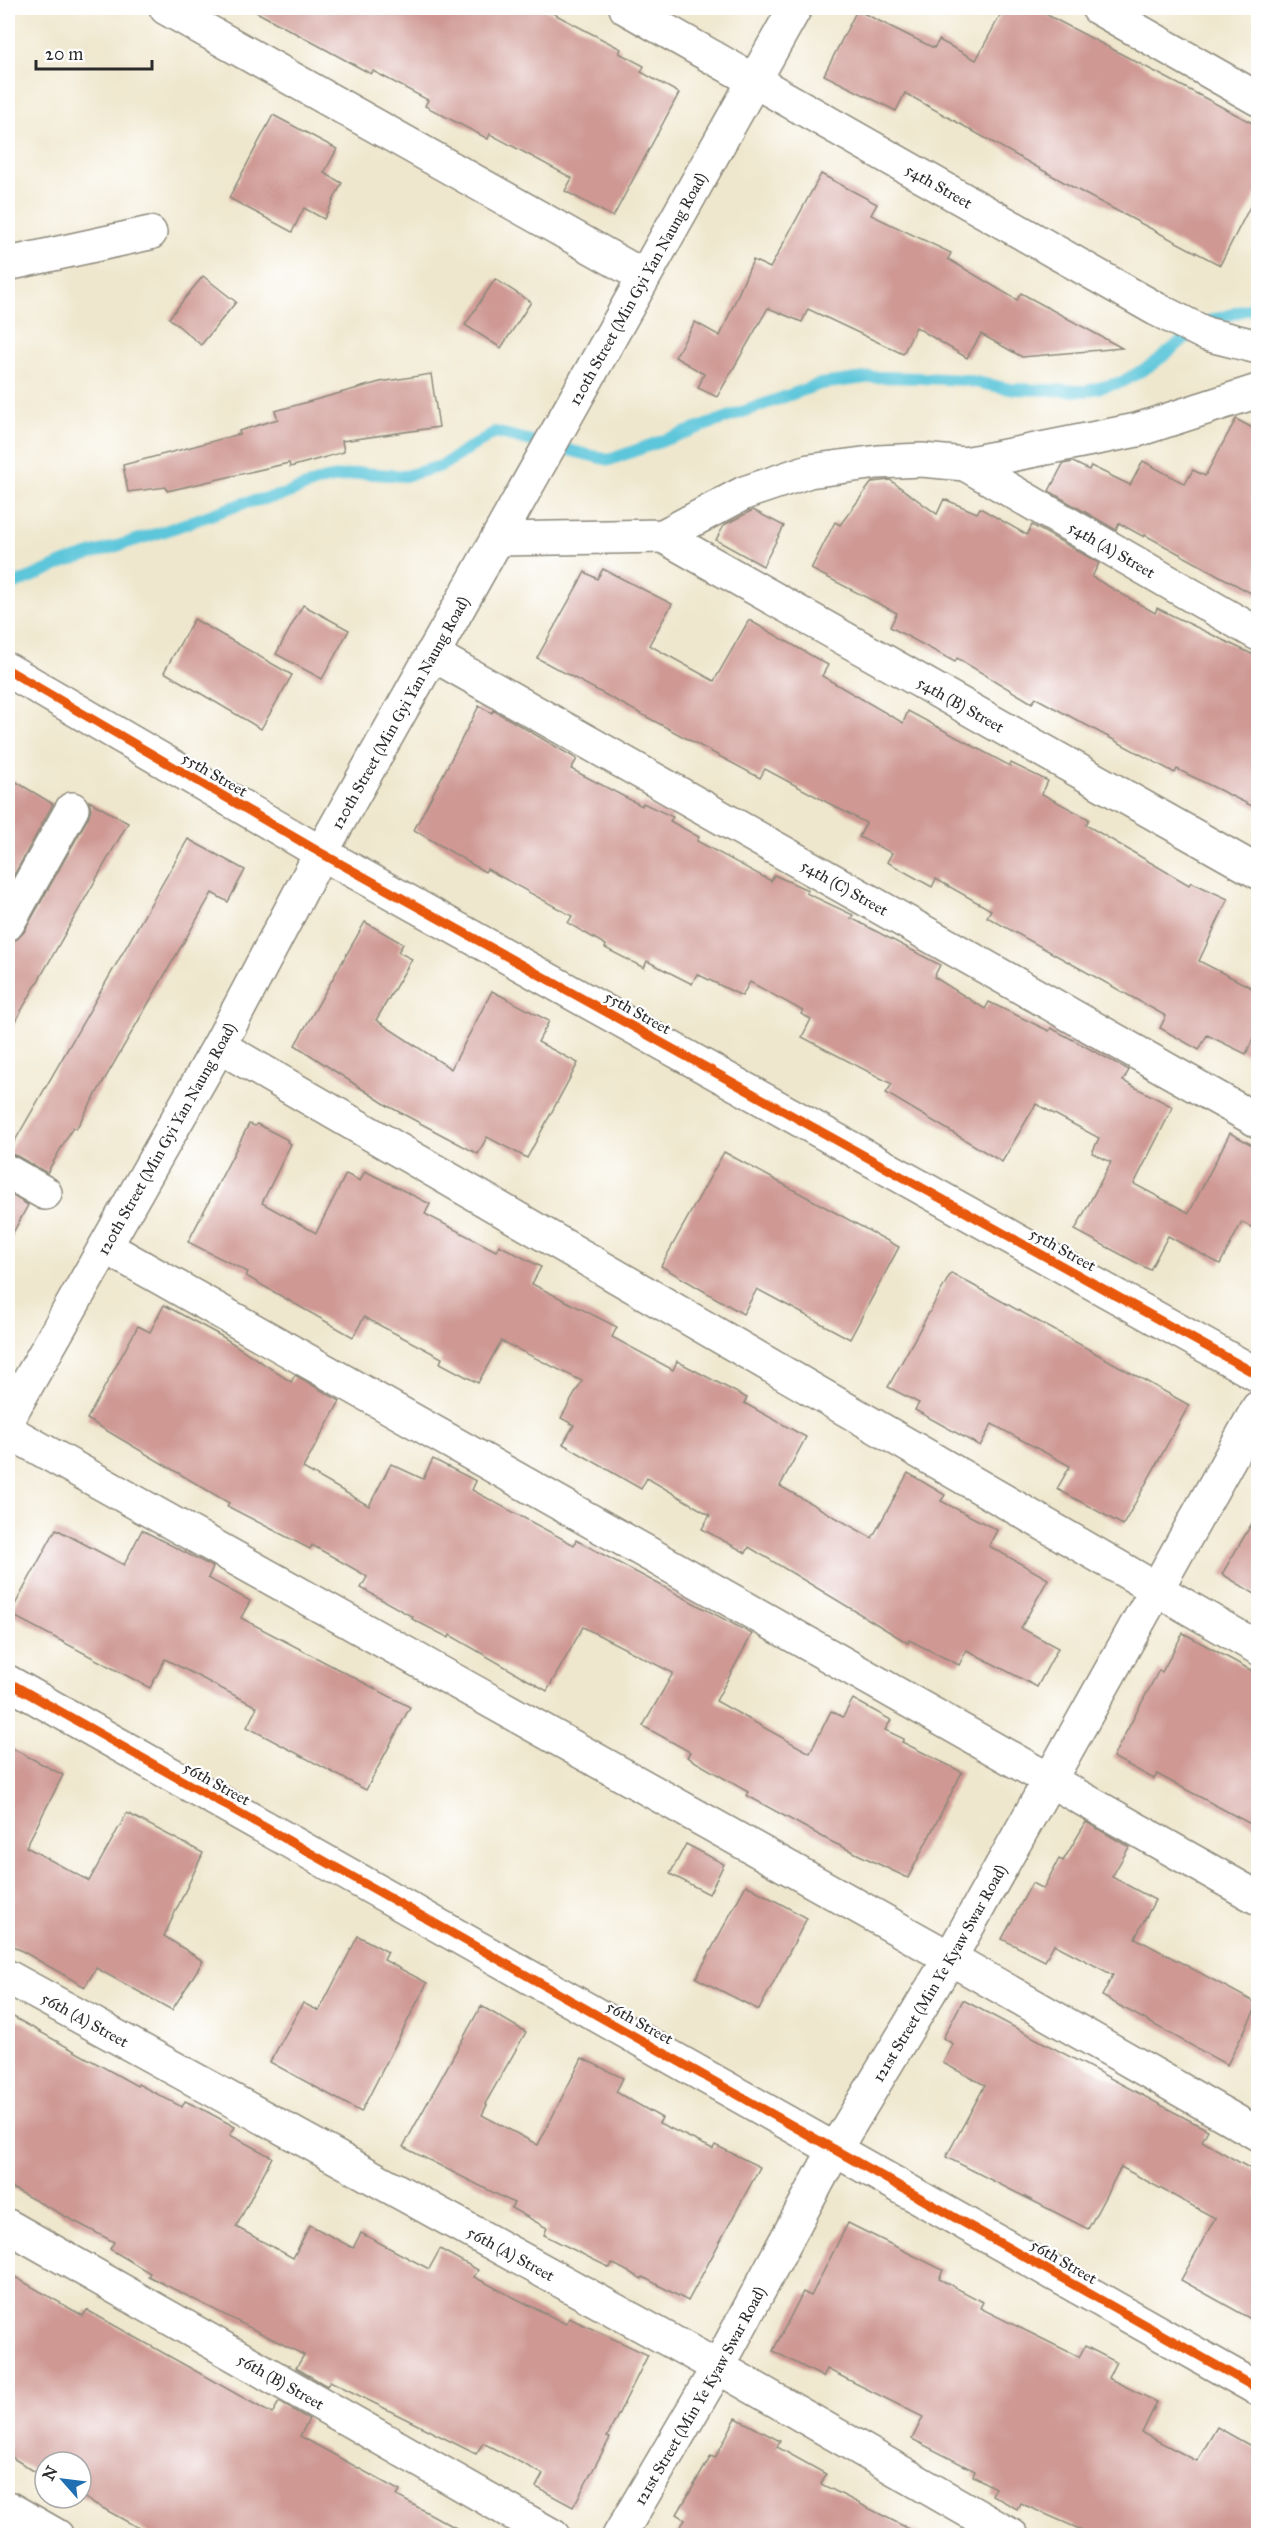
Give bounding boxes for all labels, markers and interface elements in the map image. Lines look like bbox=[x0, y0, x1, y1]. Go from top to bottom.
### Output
scale bar bbox=[36, 33, 152, 71]
text: 20 m bbox=[45, 43, 83, 65]
street label: 54th Street bbox=[902, 160, 976, 213]
street label: 120th Street (Min Gyi Yan Naung Road) bbox=[565, 169, 712, 409]
street label: 54th (A) Street bbox=[1065, 517, 1159, 582]
street label: 120th Street (Min Gyi Yan Naung Road) bbox=[327, 593, 474, 833]
street label: 54th (B) Street bbox=[914, 673, 1008, 737]
street label: 55th Street bbox=[179, 748, 251, 801]
street label: 54th (C) Street bbox=[797, 856, 892, 920]
street label: 55th Street bbox=[601, 987, 674, 1039]
street label: 120th Street (Min Gyi Yan Naung Road) bbox=[93, 1019, 241, 1259]
street label: 55th Street bbox=[1026, 1224, 1099, 1276]
street label: 56th Street bbox=[180, 1757, 254, 1810]
street label: 121st Street (Min Ye Kyaw Swar Road) bbox=[869, 1861, 1011, 2085]
street label: 56th (A) Street bbox=[38, 1988, 132, 2052]
street label: 56th Street bbox=[603, 1996, 677, 2049]
street label: 56th (A) Street bbox=[464, 2222, 558, 2286]
street label: 56th Street bbox=[1027, 2235, 1101, 2288]
street label: 121st Street (Min Ye Kyaw Swar Road) bbox=[630, 2283, 770, 2509]
street label: 56th (B) Street bbox=[234, 2350, 328, 2414]
north arrow bbox=[33, 2450, 93, 2510]
text: N bbox=[39, 2462, 62, 2484]

